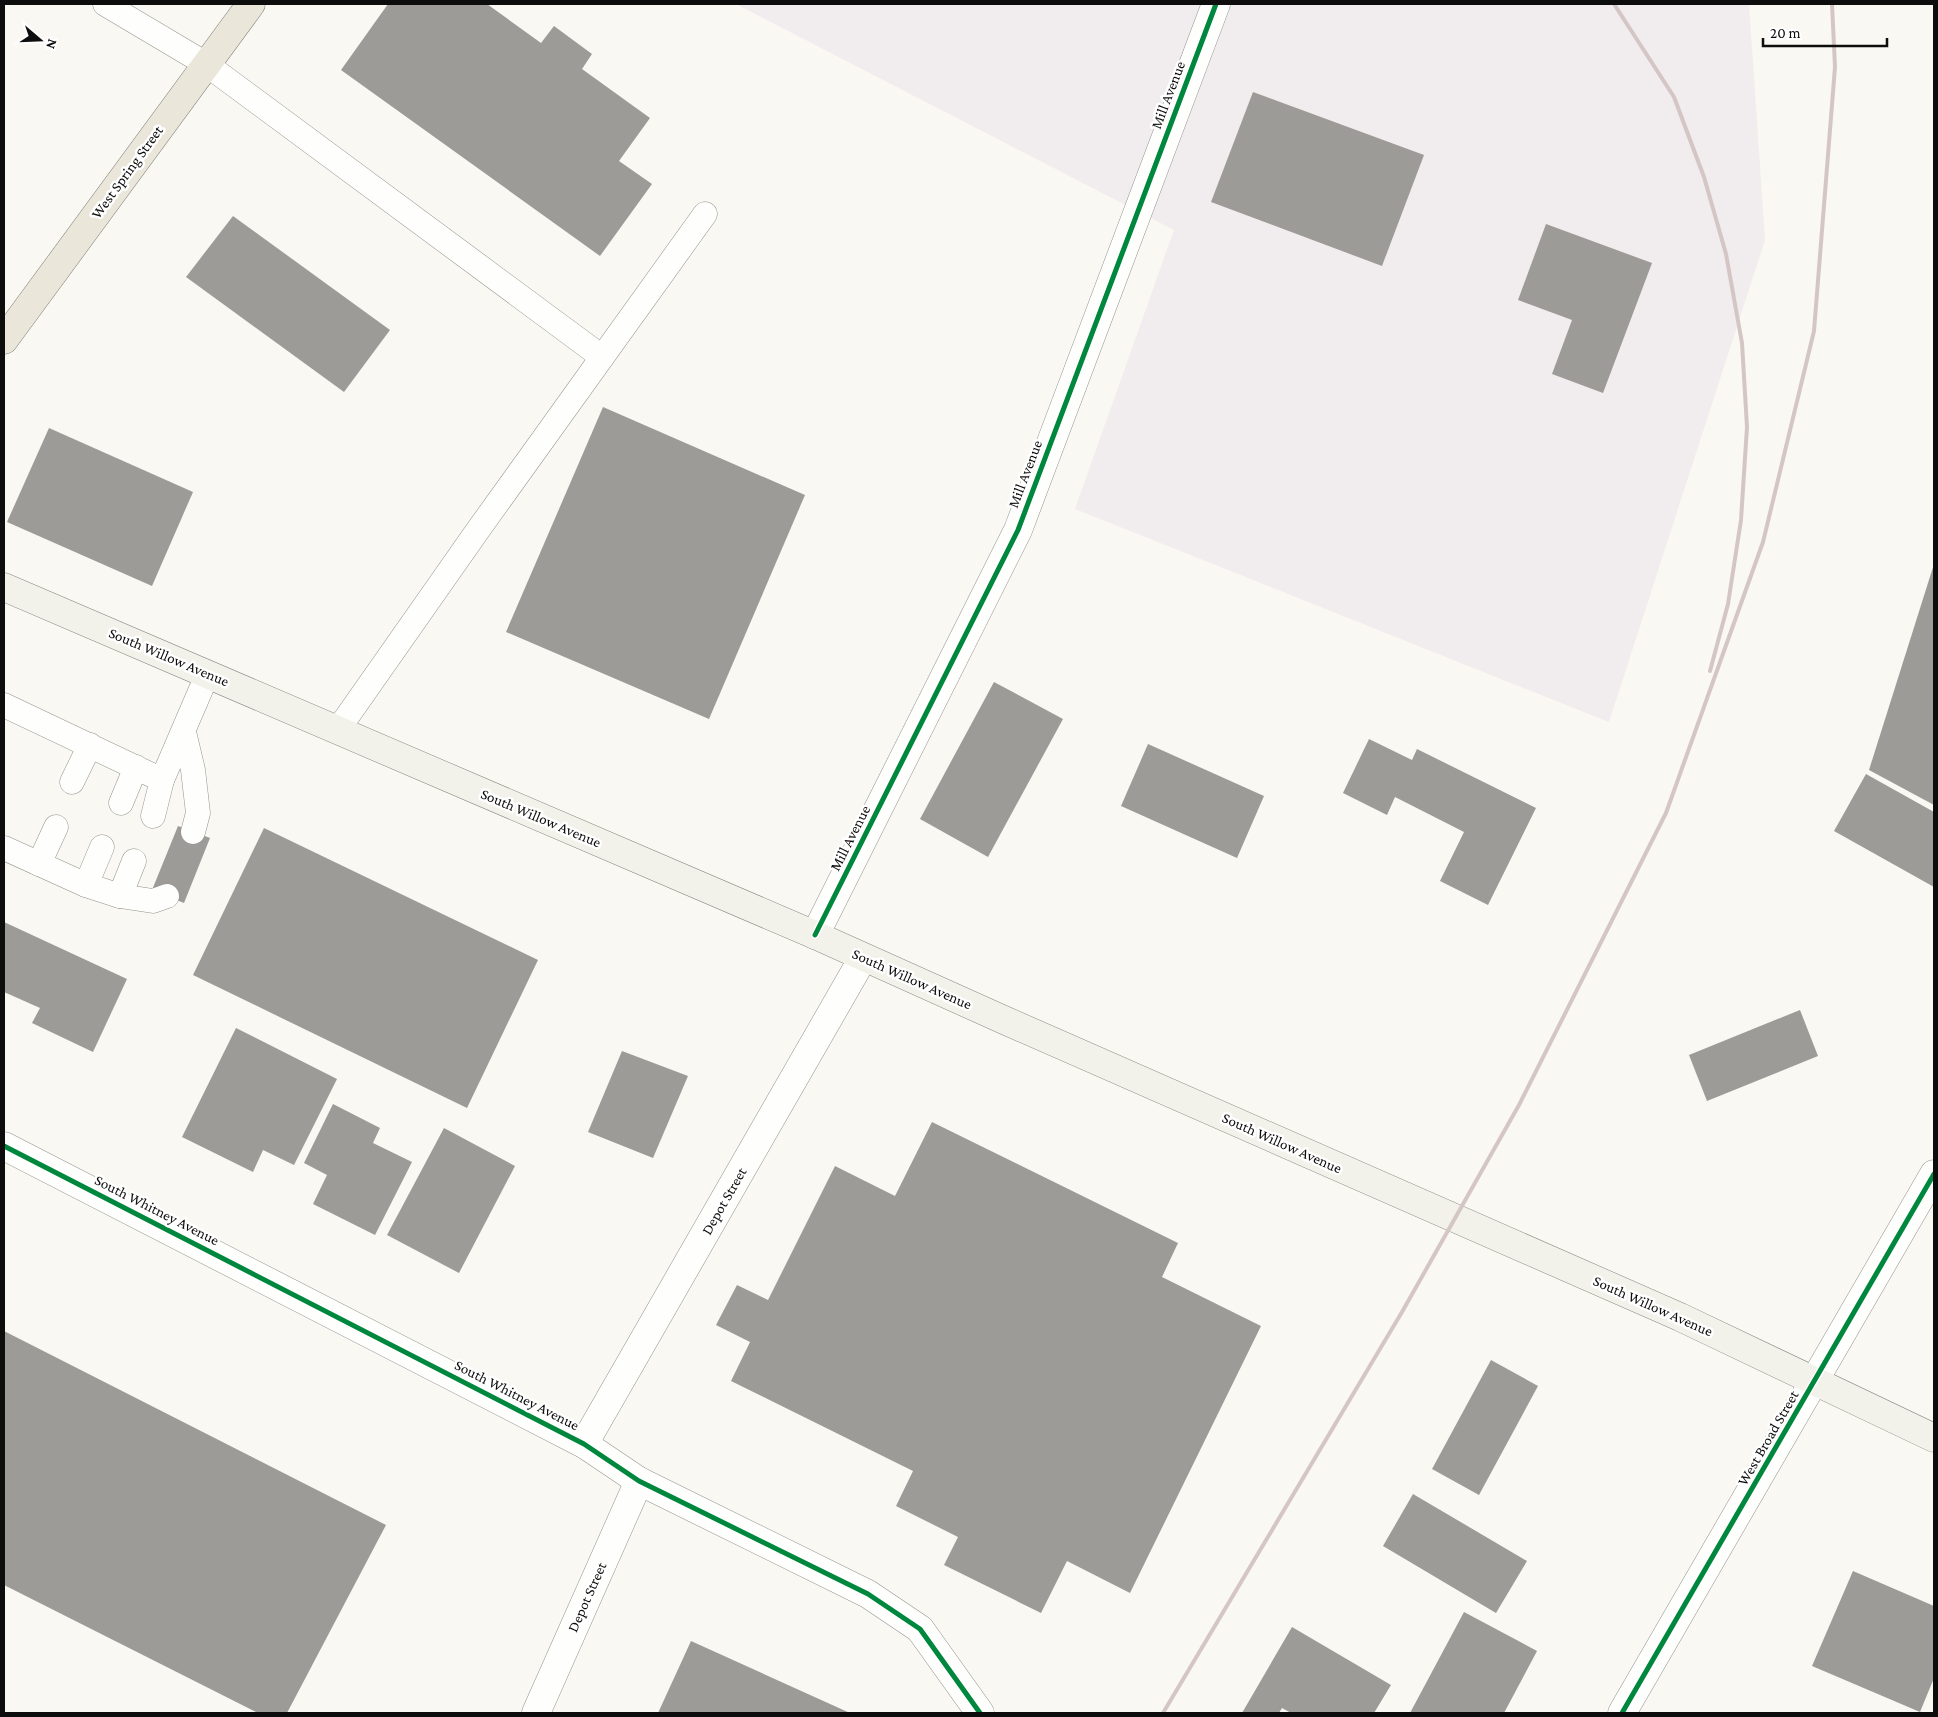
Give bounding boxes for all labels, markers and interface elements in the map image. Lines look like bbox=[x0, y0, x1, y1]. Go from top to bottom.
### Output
north arrow bbox=[15, 15, 65, 65]
scale bar bbox=[1763, 15, 1887, 47]
text: 20 m bbox=[1770, 25, 1801, 41]
text: N bbox=[43, 37, 61, 52]
street label: Mill Avenue bbox=[1148, 58, 1188, 131]
street label: West Spring Street bbox=[88, 122, 167, 222]
street label: Mill Avenue bbox=[1005, 437, 1045, 510]
street label: South Willow Avenue bbox=[106, 624, 232, 690]
street label: South Willow Avenue bbox=[478, 785, 604, 851]
street label: Mill Avenue bbox=[827, 802, 873, 873]
street label: South Willow Avenue bbox=[850, 945, 975, 1013]
street label: South Willow Avenue bbox=[1220, 1109, 1345, 1177]
street label: Depot Street bbox=[698, 1164, 751, 1238]
street label: South Whitney Avenue bbox=[92, 1172, 222, 1249]
street label: South Willow Avenue bbox=[1591, 1272, 1716, 1340]
street label: South Whitney Avenue bbox=[452, 1357, 582, 1434]
street label: West Broad Street bbox=[1734, 1387, 1802, 1488]
street label: Depot Street bbox=[564, 1559, 611, 1635]

